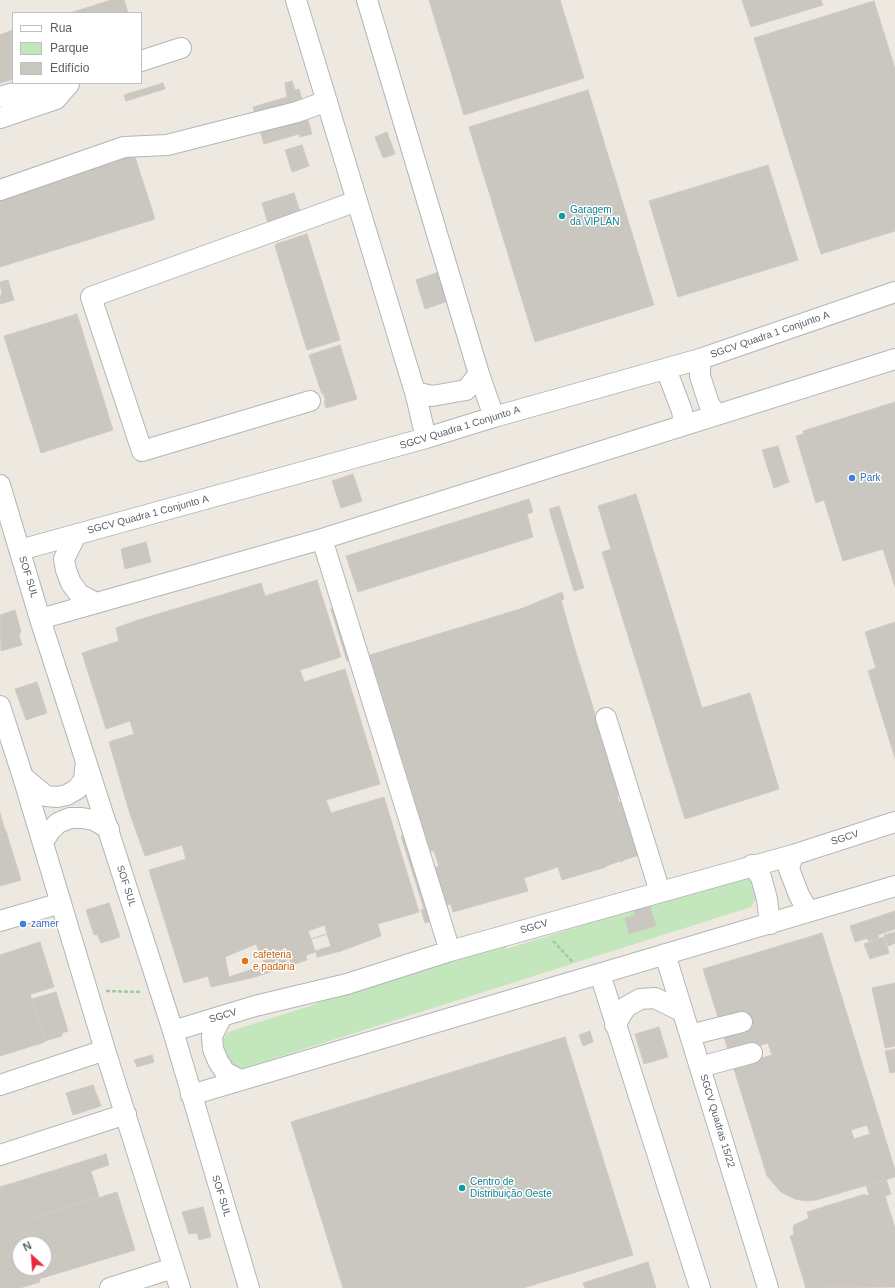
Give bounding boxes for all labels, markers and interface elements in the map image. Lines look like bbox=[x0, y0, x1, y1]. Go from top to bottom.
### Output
legend bbox=[12, 12, 142, 84]
text: Rua bbox=[50, 21, 72, 35]
text: Parque bbox=[50, 41, 89, 55]
text: Edifício bbox=[50, 61, 89, 75]
place label: Garagem da VIPLAN bbox=[570, 204, 619, 228]
marker: Garagem da VIPLAN bbox=[557, 211, 567, 221]
street label: SGCV Quadra 1 Conjunto A bbox=[709, 309, 831, 361]
street label: SGCV Quadra 1 Conjunto A bbox=[398, 404, 522, 452]
place label: Park bbox=[860, 472, 881, 484]
marker: Park bbox=[847, 473, 857, 483]
street label: SGCV Quadra 1 Conjunto A bbox=[86, 493, 210, 537]
street label: SOF SUL bbox=[16, 555, 40, 599]
street label: SGCV bbox=[830, 828, 860, 848]
street label: SOF SUL bbox=[114, 864, 138, 908]
street label: SGCV bbox=[519, 917, 549, 937]
place label: zamer bbox=[31, 918, 59, 930]
marker: zamer bbox=[18, 919, 28, 929]
place label: cafeteria e padaria bbox=[253, 949, 295, 972]
marker: cafeteria e padaria bbox=[240, 956, 250, 966]
street label: SGCV bbox=[208, 1006, 238, 1026]
street label: SGCV Quadras 15/22 bbox=[697, 1073, 737, 1169]
street label: SOF SUL bbox=[209, 1174, 233, 1218]
place label: Centro de Distribuição Oeste bbox=[470, 1176, 552, 1200]
marker: Centro de Distribuição Oeste bbox=[457, 1183, 467, 1193]
north arrow bbox=[12, 1236, 52, 1276]
text: N bbox=[21, 1239, 33, 1253]

